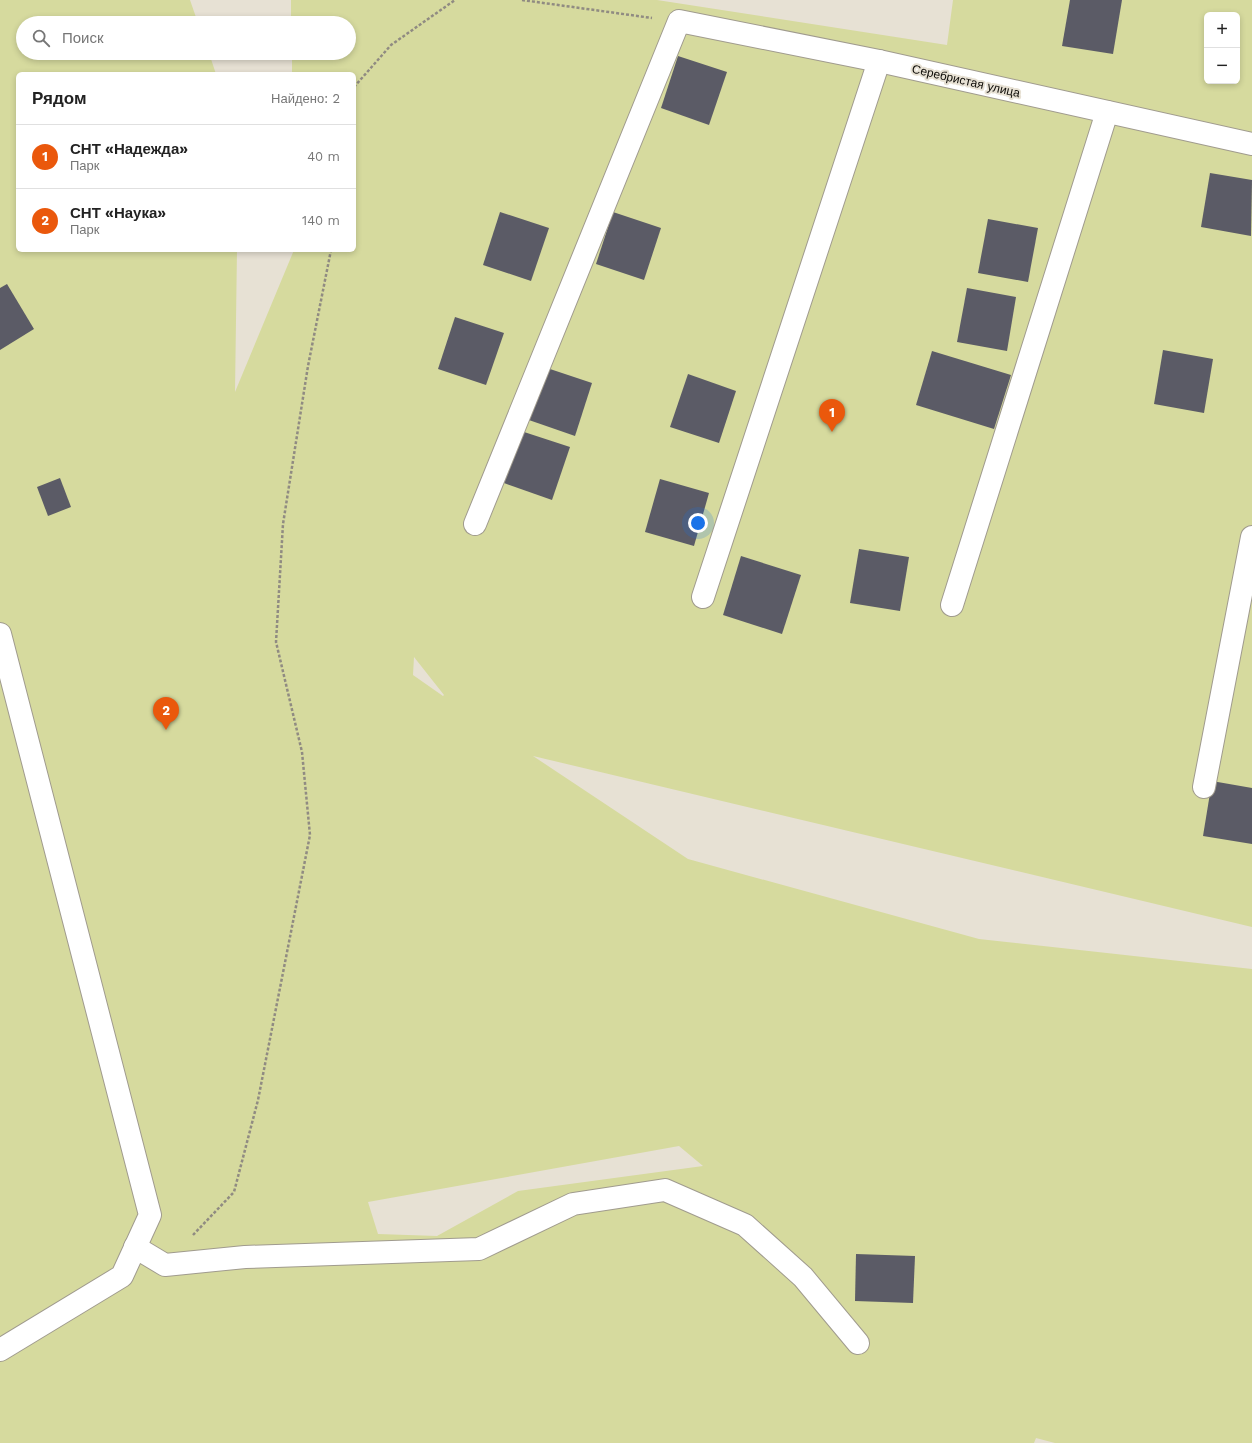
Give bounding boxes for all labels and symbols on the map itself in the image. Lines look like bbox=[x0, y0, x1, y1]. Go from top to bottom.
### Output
street label: Серебристая улица bbox=[911, 62, 1022, 100]
pin: 1 bbox=[819, 399, 845, 432]
your location bbox=[688, 513, 708, 533]
pin: 2 bbox=[153, 697, 179, 730]

